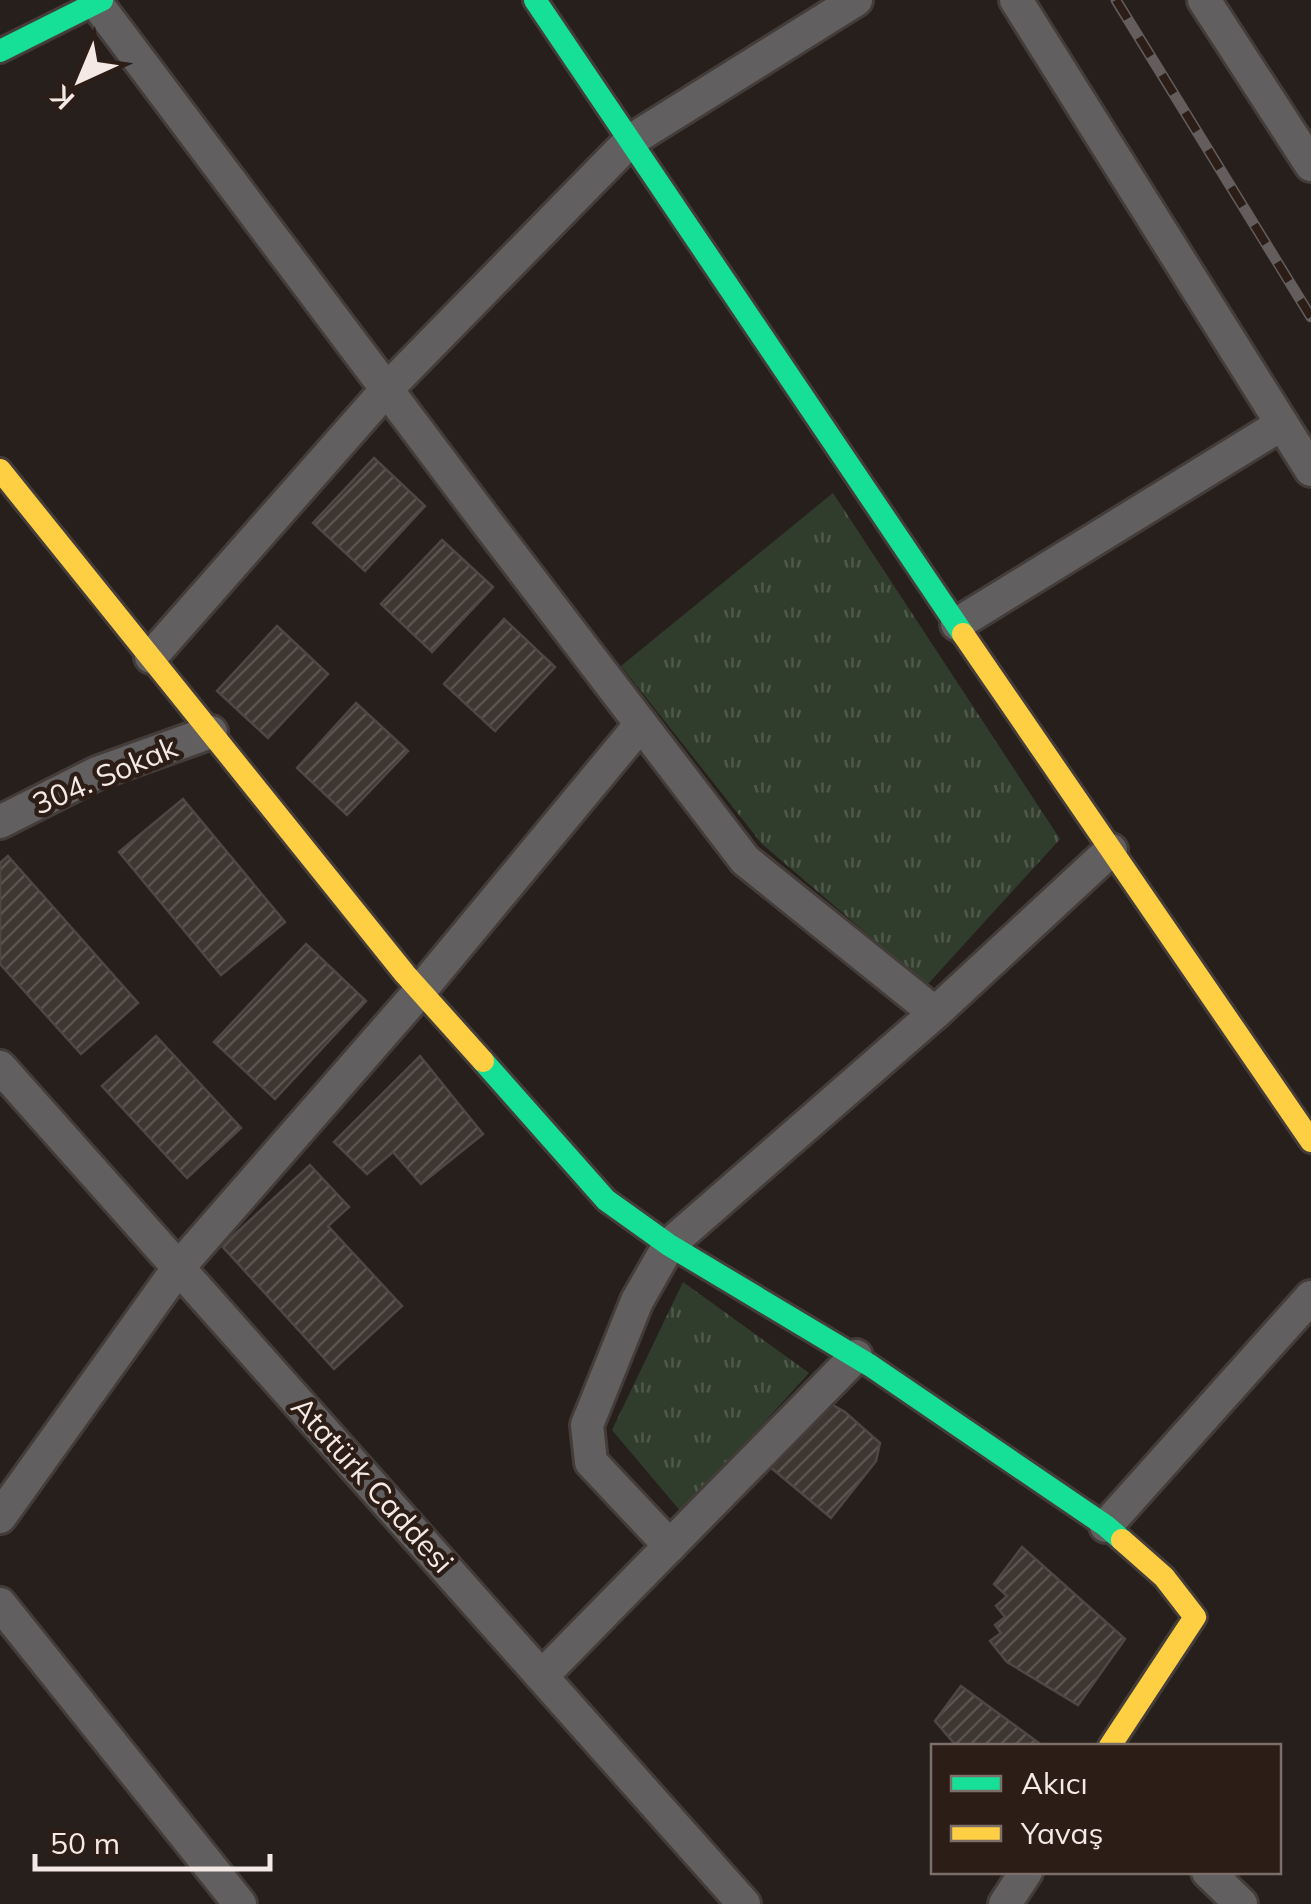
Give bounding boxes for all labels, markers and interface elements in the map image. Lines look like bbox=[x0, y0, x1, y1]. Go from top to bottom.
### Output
north arrow bbox=[30, 30, 130, 130]
text: K bbox=[42, 78, 81, 117]
street label: 304. Sokak bbox=[27, 727, 183, 823]
street label: Atatürk Caddesi bbox=[284, 1388, 462, 1580]
legend bbox=[931, 1744, 1281, 1874]
text: Akıcı bbox=[1021, 1764, 1088, 1802]
scale bar bbox=[35, 1809, 270, 1871]
text: Yavaş bbox=[1020, 1814, 1103, 1852]
text: 50 m bbox=[50, 1824, 120, 1862]

